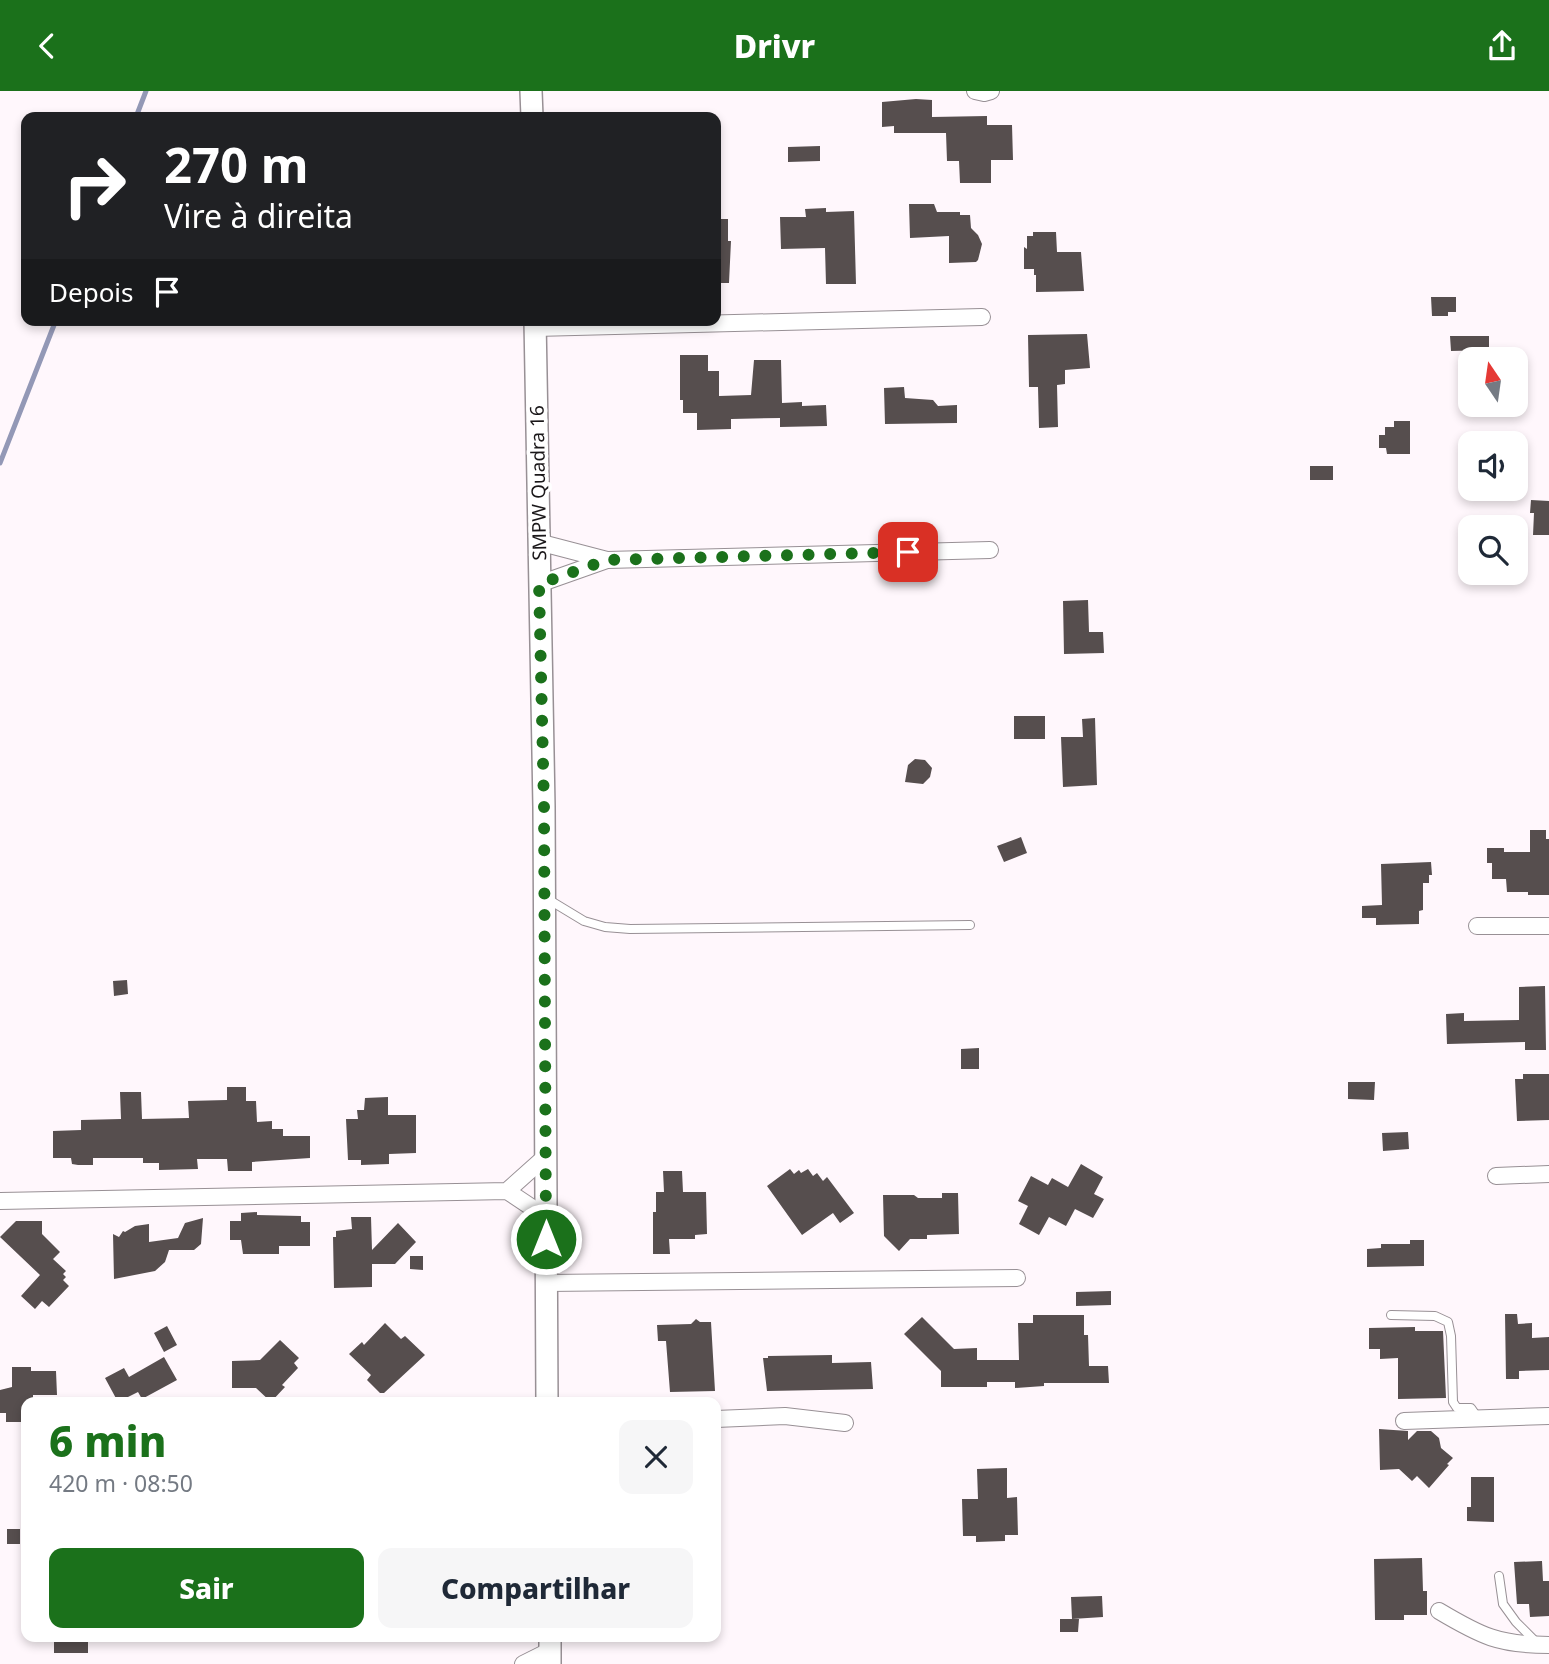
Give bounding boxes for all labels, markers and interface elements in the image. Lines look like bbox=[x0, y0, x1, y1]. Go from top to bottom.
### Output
text: Drivr bbox=[734, 24, 815, 67]
icon: back bbox=[28, 27, 66, 65]
icon: share bbox=[1483, 27, 1521, 65]
text: 270 m bbox=[164, 131, 309, 197]
icon: right bbox=[49, 140, 140, 231]
text: Vire à direita bbox=[164, 194, 353, 237]
icon: arrive bbox=[148, 273, 186, 311]
text: Depois bbox=[49, 274, 134, 310]
north arrow bbox=[1458, 347, 1528, 417]
map controls bbox=[1458, 347, 1528, 585]
street label: SMPW Quadra 16 bbox=[524, 405, 552, 561]
button: sound bbox=[1458, 431, 1528, 501]
button: search bbox=[1458, 515, 1528, 585]
pin bbox=[878, 522, 938, 582]
icon: arrive bbox=[889, 533, 927, 571]
position arrow bbox=[509, 1202, 583, 1276]
text: 6 min bbox=[49, 1412, 166, 1469]
button: close bbox=[619, 1420, 693, 1494]
text: 420 m · 08:50 bbox=[49, 1467, 193, 1499]
button: Sair bbox=[49, 1548, 364, 1628]
button: Compartilhar bbox=[378, 1548, 693, 1628]

